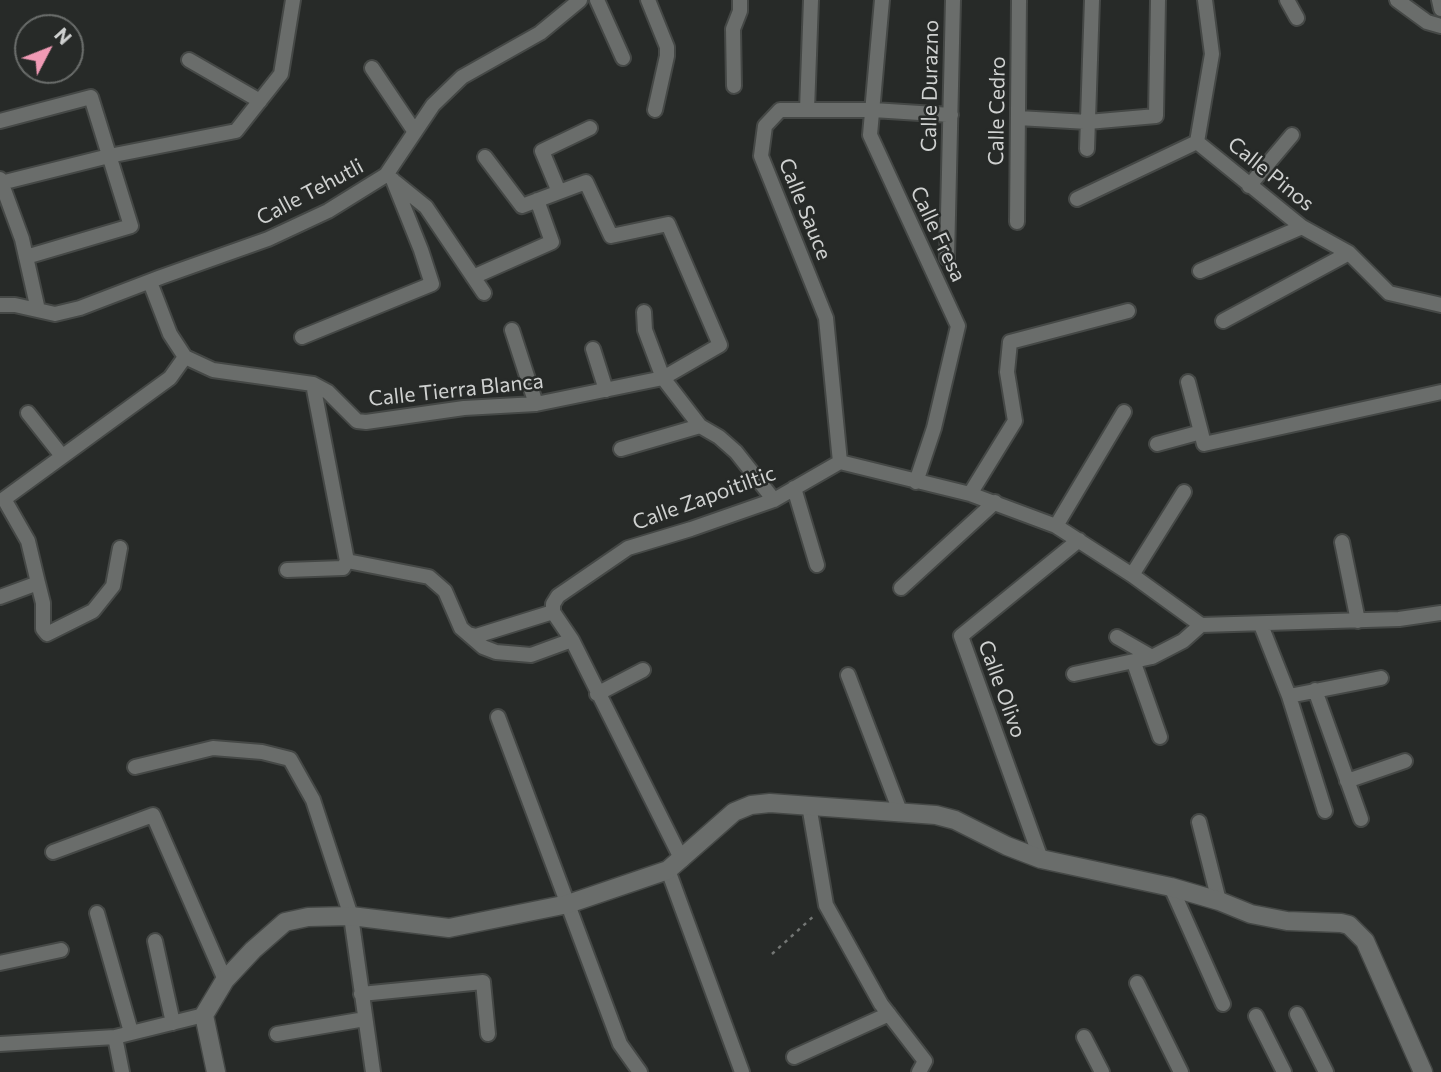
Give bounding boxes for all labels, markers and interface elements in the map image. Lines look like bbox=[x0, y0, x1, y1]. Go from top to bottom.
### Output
north arrow bbox=[14, 14, 84, 84]
street label: Calle Durazno bbox=[916, 20, 944, 152]
text: N bbox=[50, 23, 77, 49]
street label: Calle Cedro bbox=[983, 56, 1011, 166]
street label: Calle Pinos bbox=[1223, 132, 1319, 216]
street label: Calle Tehutli bbox=[252, 153, 368, 231]
street label: Calle Sauce bbox=[773, 154, 837, 264]
street label: Calle Fresa bbox=[905, 182, 971, 286]
street label: Calle Tierra Blanca bbox=[367, 368, 545, 412]
street label: Calle Zapoitiltic bbox=[629, 460, 779, 536]
street label: Calle Olivo bbox=[973, 637, 1031, 741]

